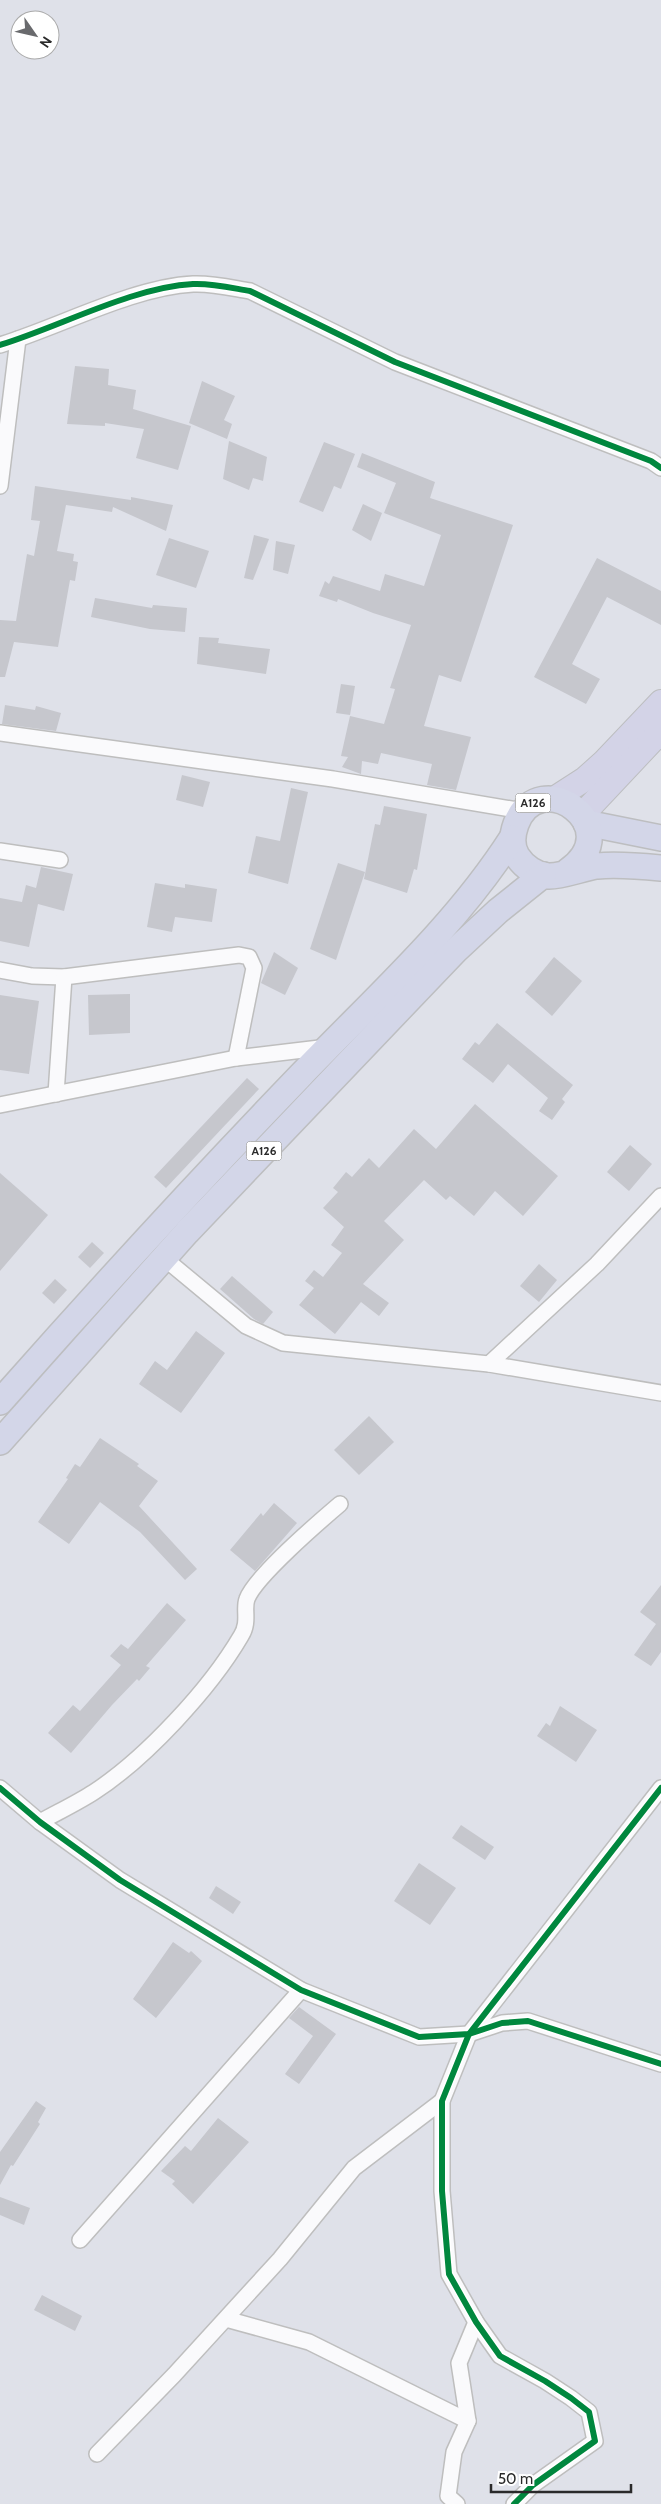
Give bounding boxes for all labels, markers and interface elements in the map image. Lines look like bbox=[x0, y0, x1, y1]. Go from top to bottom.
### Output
north arrow bbox=[10, 10, 60, 60]
text: N bbox=[36, 33, 56, 51]
road number: A126 bbox=[516, 794, 550, 812]
road number: A126 bbox=[246, 1142, 282, 1160]
scale bar bbox=[491, 2462, 631, 2494]
text: 50 m bbox=[498, 2470, 533, 2488]

